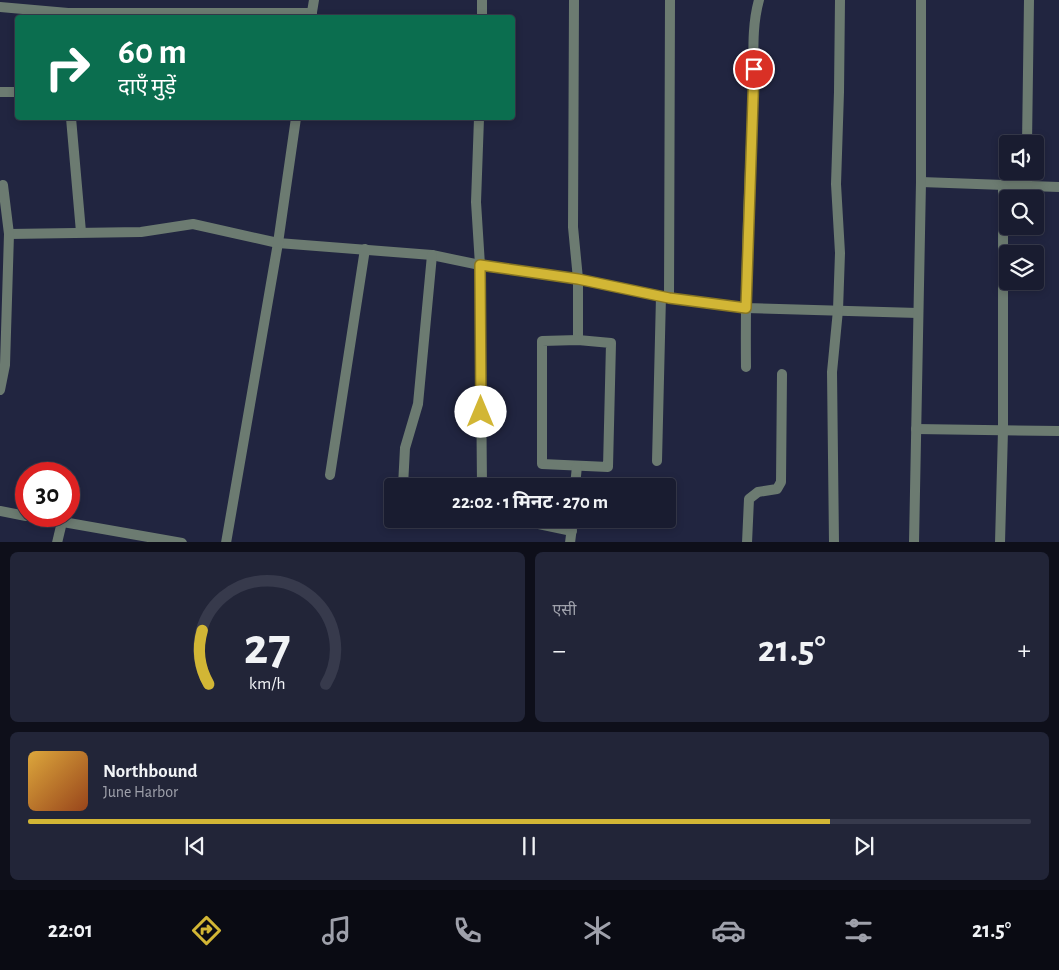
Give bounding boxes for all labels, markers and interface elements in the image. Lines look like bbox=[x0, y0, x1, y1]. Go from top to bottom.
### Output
icon: right bbox=[35, 35, 100, 100]
text: 60 m bbox=[118, 35, 187, 70]
pin bbox=[733, 48, 775, 90]
icon: arrive bbox=[740, 55, 768, 83]
text: दाएँ मुड़ें bbox=[118, 76, 176, 98]
map controls bbox=[999, 135, 1044, 290]
button: sound bbox=[999, 135, 1044, 180]
button: search bbox=[999, 190, 1044, 235]
button: layers bbox=[999, 245, 1044, 290]
position arrow bbox=[454, 385, 506, 437]
speed limit sign: 30 bbox=[15, 462, 80, 527]
text: 22:02 · 1 मिनट · 270 m bbox=[452, 493, 608, 512]
text: एसी bbox=[553, 602, 576, 618]
text: 27 bbox=[244, 621, 291, 673]
text: 21.5° bbox=[758, 631, 826, 669]
text: − bbox=[553, 637, 566, 665]
text: + bbox=[1018, 637, 1031, 665]
text: km/h bbox=[249, 675, 286, 693]
text: Northbound bbox=[103, 762, 198, 781]
text: June Harbor bbox=[103, 784, 178, 800]
icon: previous bbox=[181, 832, 209, 860]
icon: pause bbox=[515, 832, 543, 860]
icon: next bbox=[850, 832, 878, 860]
icon: directions bbox=[189, 913, 224, 948]
icon: music bbox=[319, 913, 354, 948]
icon: phone bbox=[450, 913, 485, 948]
icon: climate bbox=[580, 913, 615, 948]
icon: car bbox=[711, 913, 746, 948]
icon: filters bbox=[841, 913, 876, 948]
text: 22:01 bbox=[48, 919, 93, 941]
text: 21.5° bbox=[972, 919, 1011, 941]

